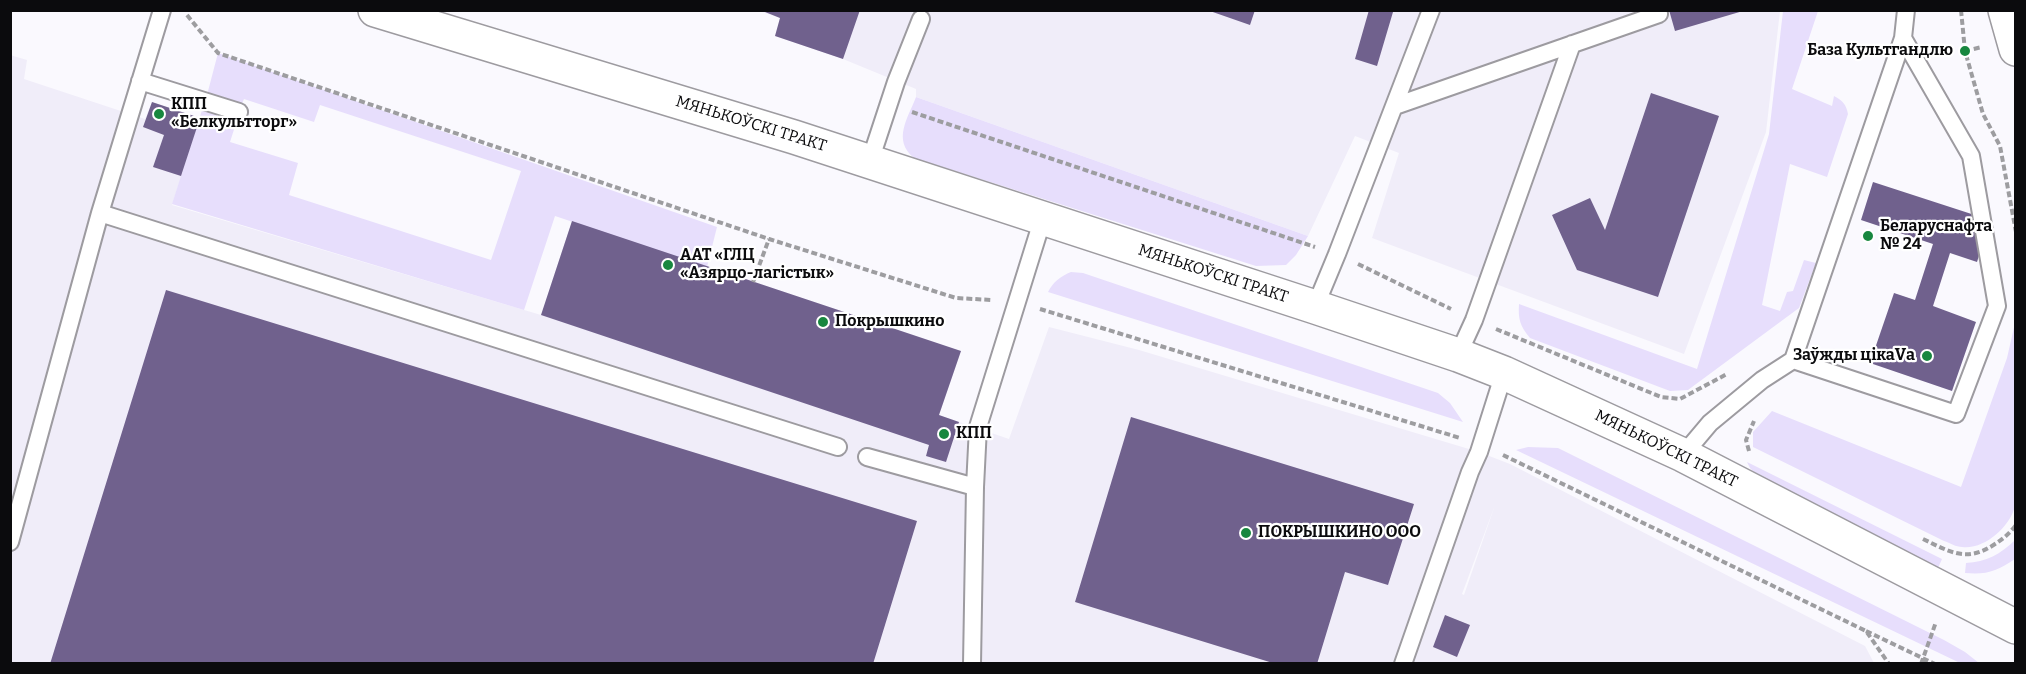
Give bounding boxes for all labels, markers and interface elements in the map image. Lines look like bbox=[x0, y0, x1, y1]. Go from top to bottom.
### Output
place label: База Культгандлю bbox=[1807, 41, 1953, 61]
marker: База Культгандлю bbox=[1958, 44, 1972, 58]
street label: МЯНЬКОЎСКІ ТРАКТ bbox=[673, 92, 829, 156]
place label: КПП «Белкультторг» bbox=[171, 95, 297, 133]
marker: КПП «Белкультторг» bbox=[152, 107, 166, 121]
place label: Беларуснафта № 24 bbox=[1880, 217, 1992, 255]
marker: Беларуснафта № 24 bbox=[1861, 229, 1875, 243]
street label: МЯНЬКОЎСКІ ТРАКТ bbox=[1136, 241, 1290, 307]
place label: ААТ «ГЛЦ «Азярцо-лагістык» bbox=[680, 246, 834, 284]
marker: ААТ «ГЛЦ «Азярцо-лагістык» bbox=[661, 258, 675, 272]
place label: Покрышкино bbox=[835, 312, 945, 332]
marker: Покрышкино bbox=[816, 315, 830, 329]
place label: Заўжды цікаVа bbox=[1793, 346, 1915, 366]
marker: Заўжды цікаVа bbox=[1920, 349, 1934, 363]
street label: МЯНЬКОЎСКІ ТРАКТ bbox=[1591, 406, 1741, 492]
place label: КПП bbox=[956, 424, 992, 444]
marker: КПП bbox=[937, 427, 951, 441]
place label: ПОКРЫШКИНО ООО bbox=[1258, 523, 1421, 543]
marker: ПОКРЫШКИНО ООО bbox=[1239, 526, 1253, 540]

